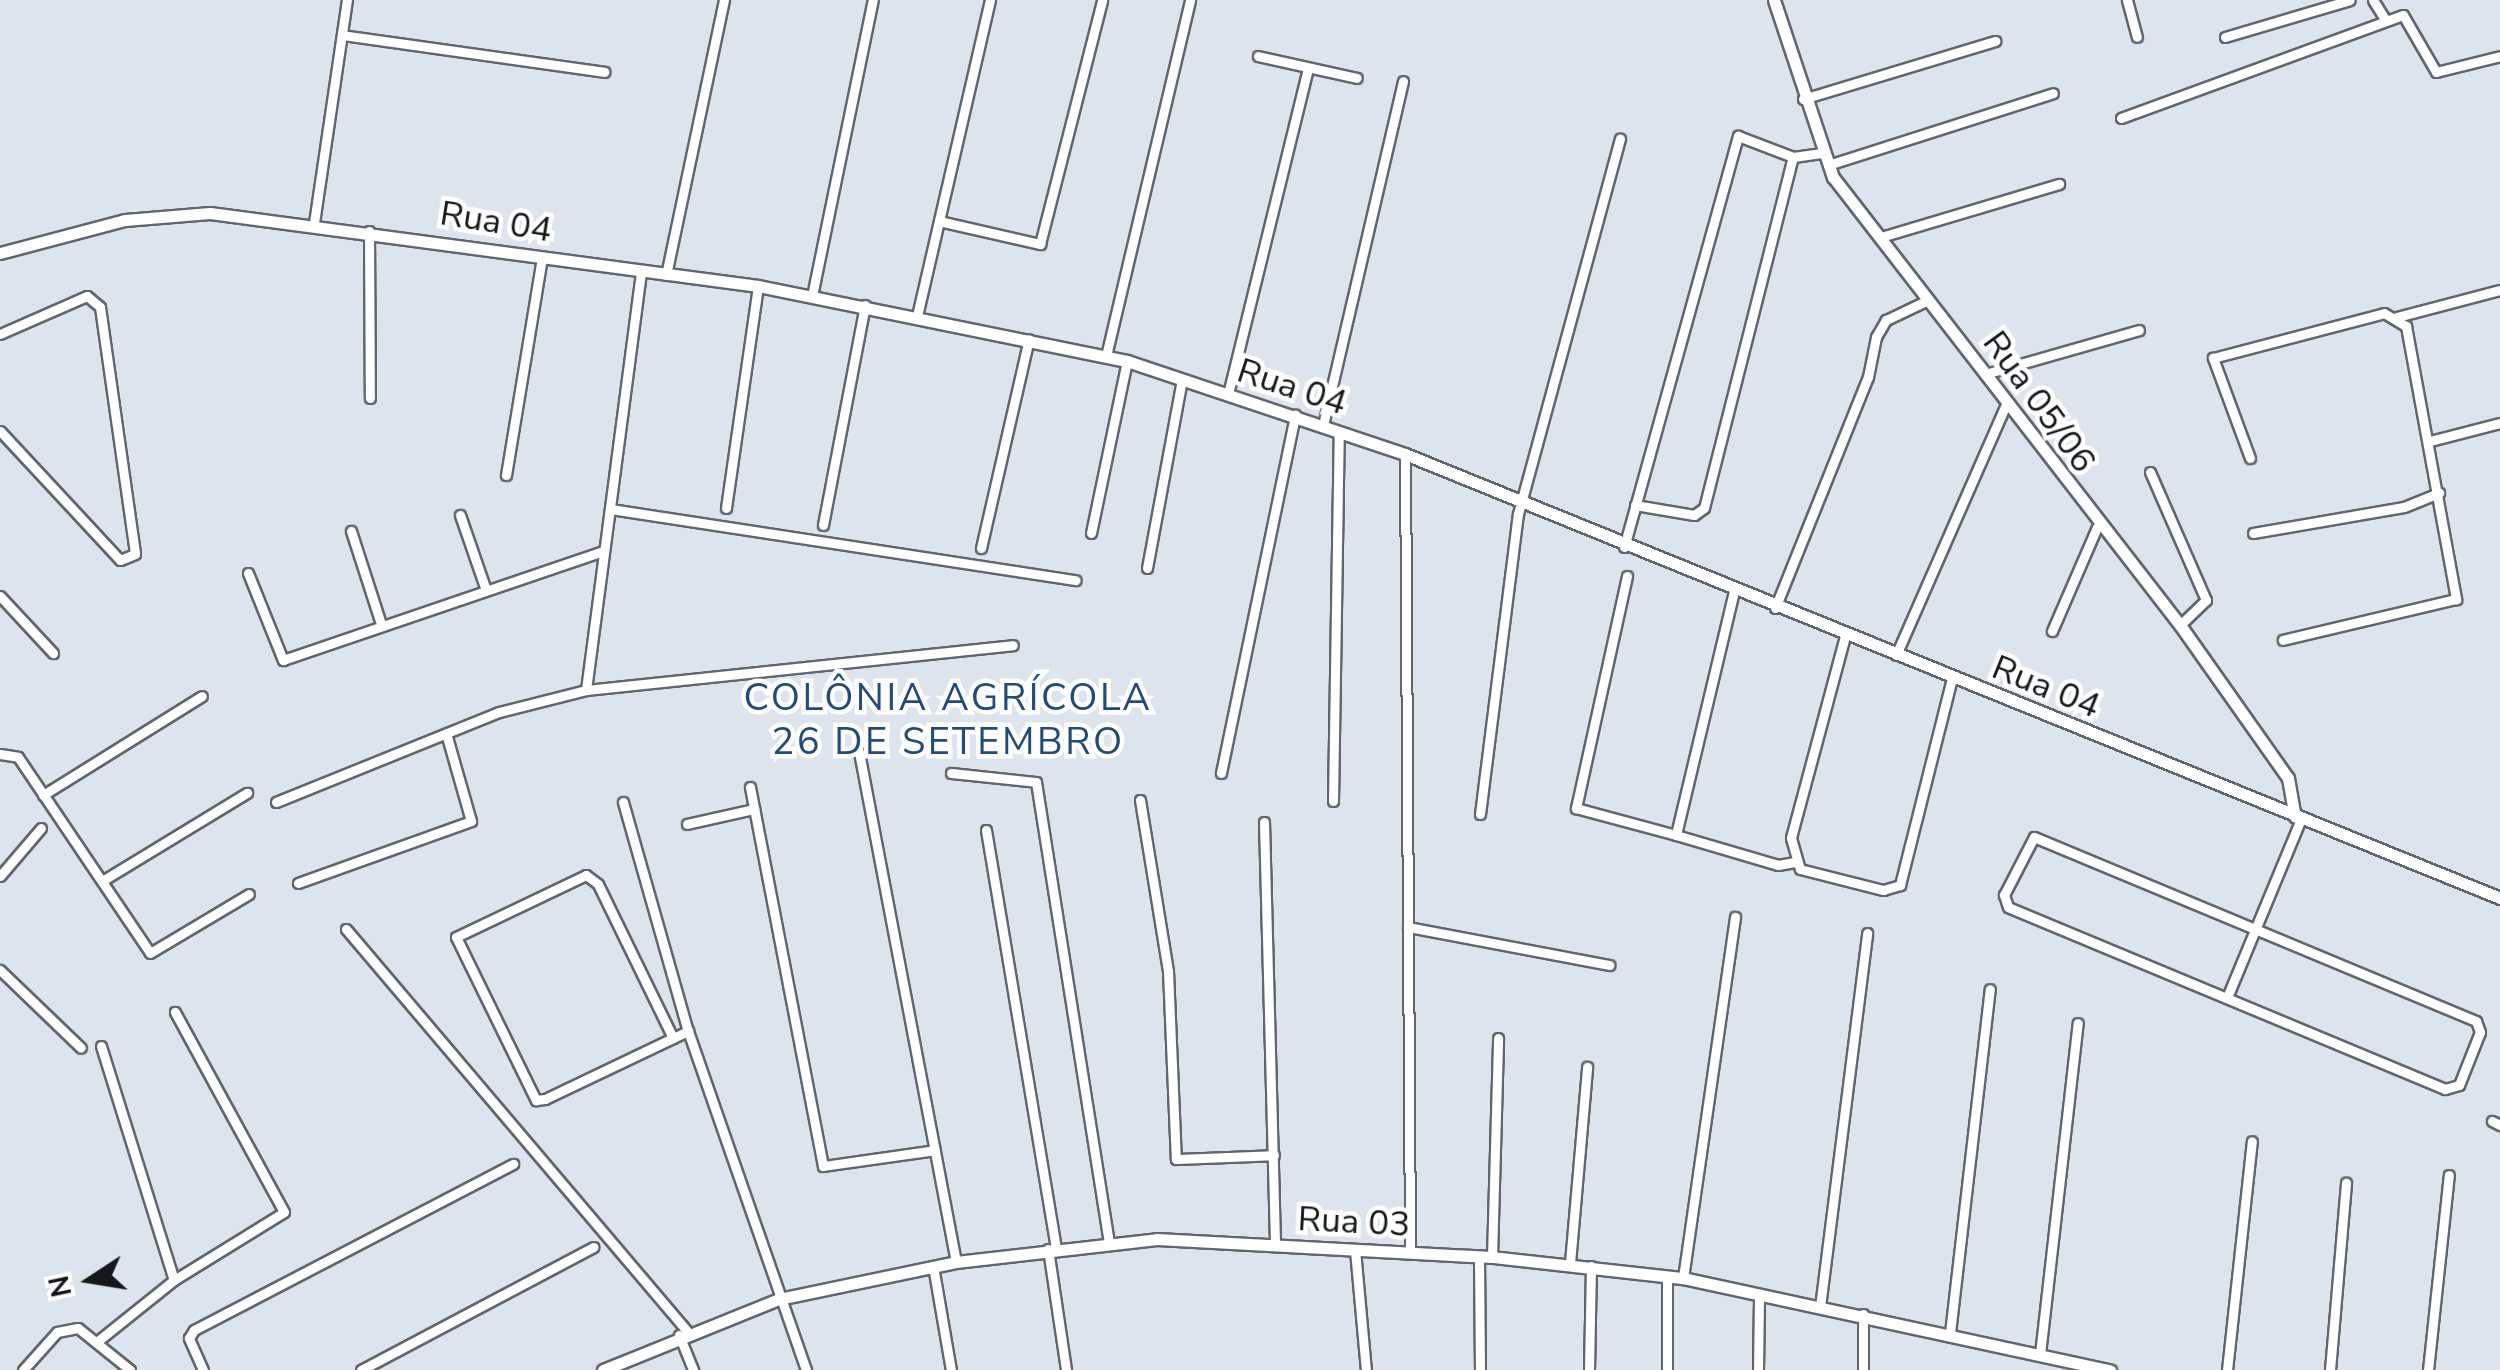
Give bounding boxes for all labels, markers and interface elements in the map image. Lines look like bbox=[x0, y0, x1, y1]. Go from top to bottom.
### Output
street label: Rua 04 bbox=[437, 192, 555, 252]
street label: Rua 05/06 bbox=[1974, 323, 2104, 481]
street label: Rua 04 bbox=[1232, 350, 1352, 424]
street label: Rua 04 bbox=[1986, 646, 2106, 728]
district label: COLÔNIA AGRÍCOLA 26 DE SETEMBRO bbox=[743, 675, 1153, 764]
street label: Rua 03 bbox=[1297, 1198, 1411, 1246]
north arrow bbox=[40, 1230, 140, 1330]
text: N bbox=[40, 1272, 81, 1300]

